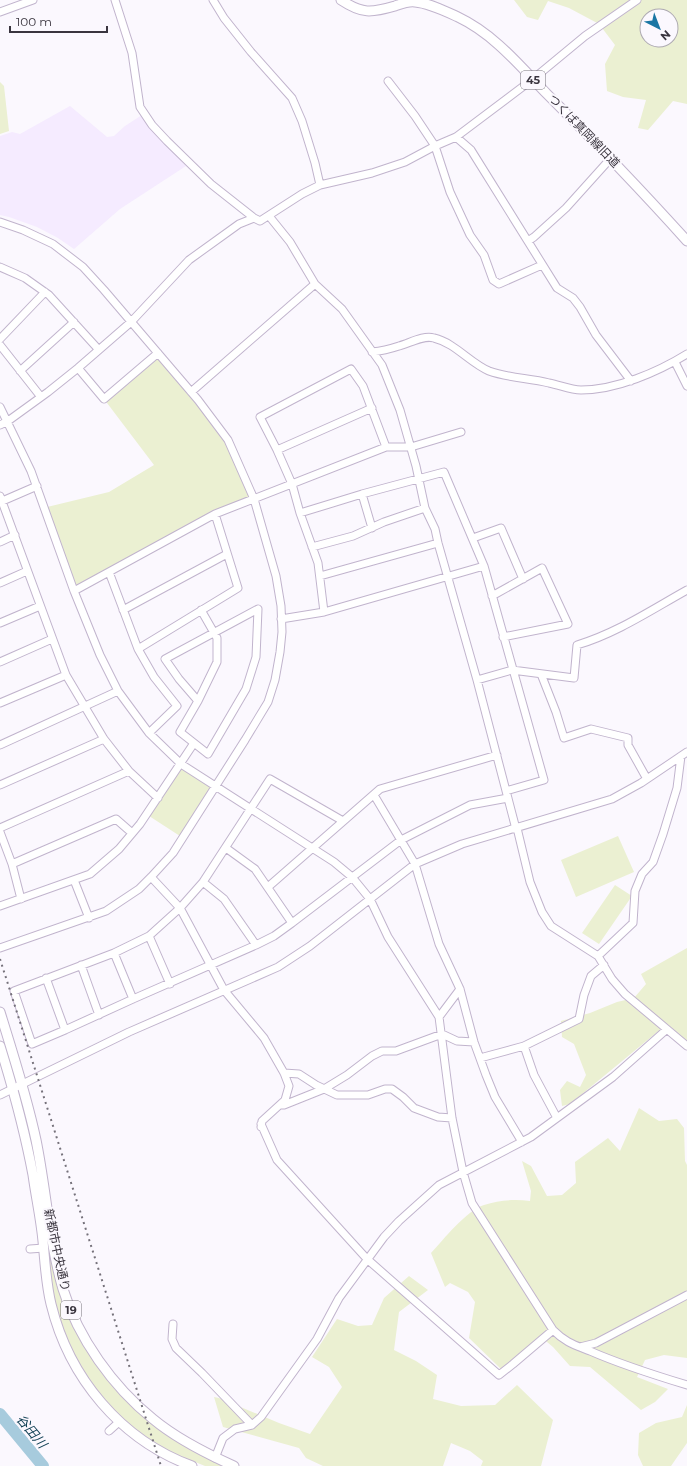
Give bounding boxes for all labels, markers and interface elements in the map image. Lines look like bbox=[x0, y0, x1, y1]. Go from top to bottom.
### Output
scale bar bbox=[10, 8, 107, 34]
north arrow bbox=[639, 8, 679, 48]
text: 100 m bbox=[16, 14, 52, 29]
text: N bbox=[658, 27, 674, 44]
road number: 45 bbox=[521, 71, 545, 89]
street label: つくば真岡線旧道 bbox=[546, 91, 623, 170]
street label: 新都市中央通り bbox=[41, 1207, 74, 1293]
road number: 19 bbox=[61, 1301, 81, 1319]
water label: 谷田川 bbox=[13, 1411, 52, 1453]

